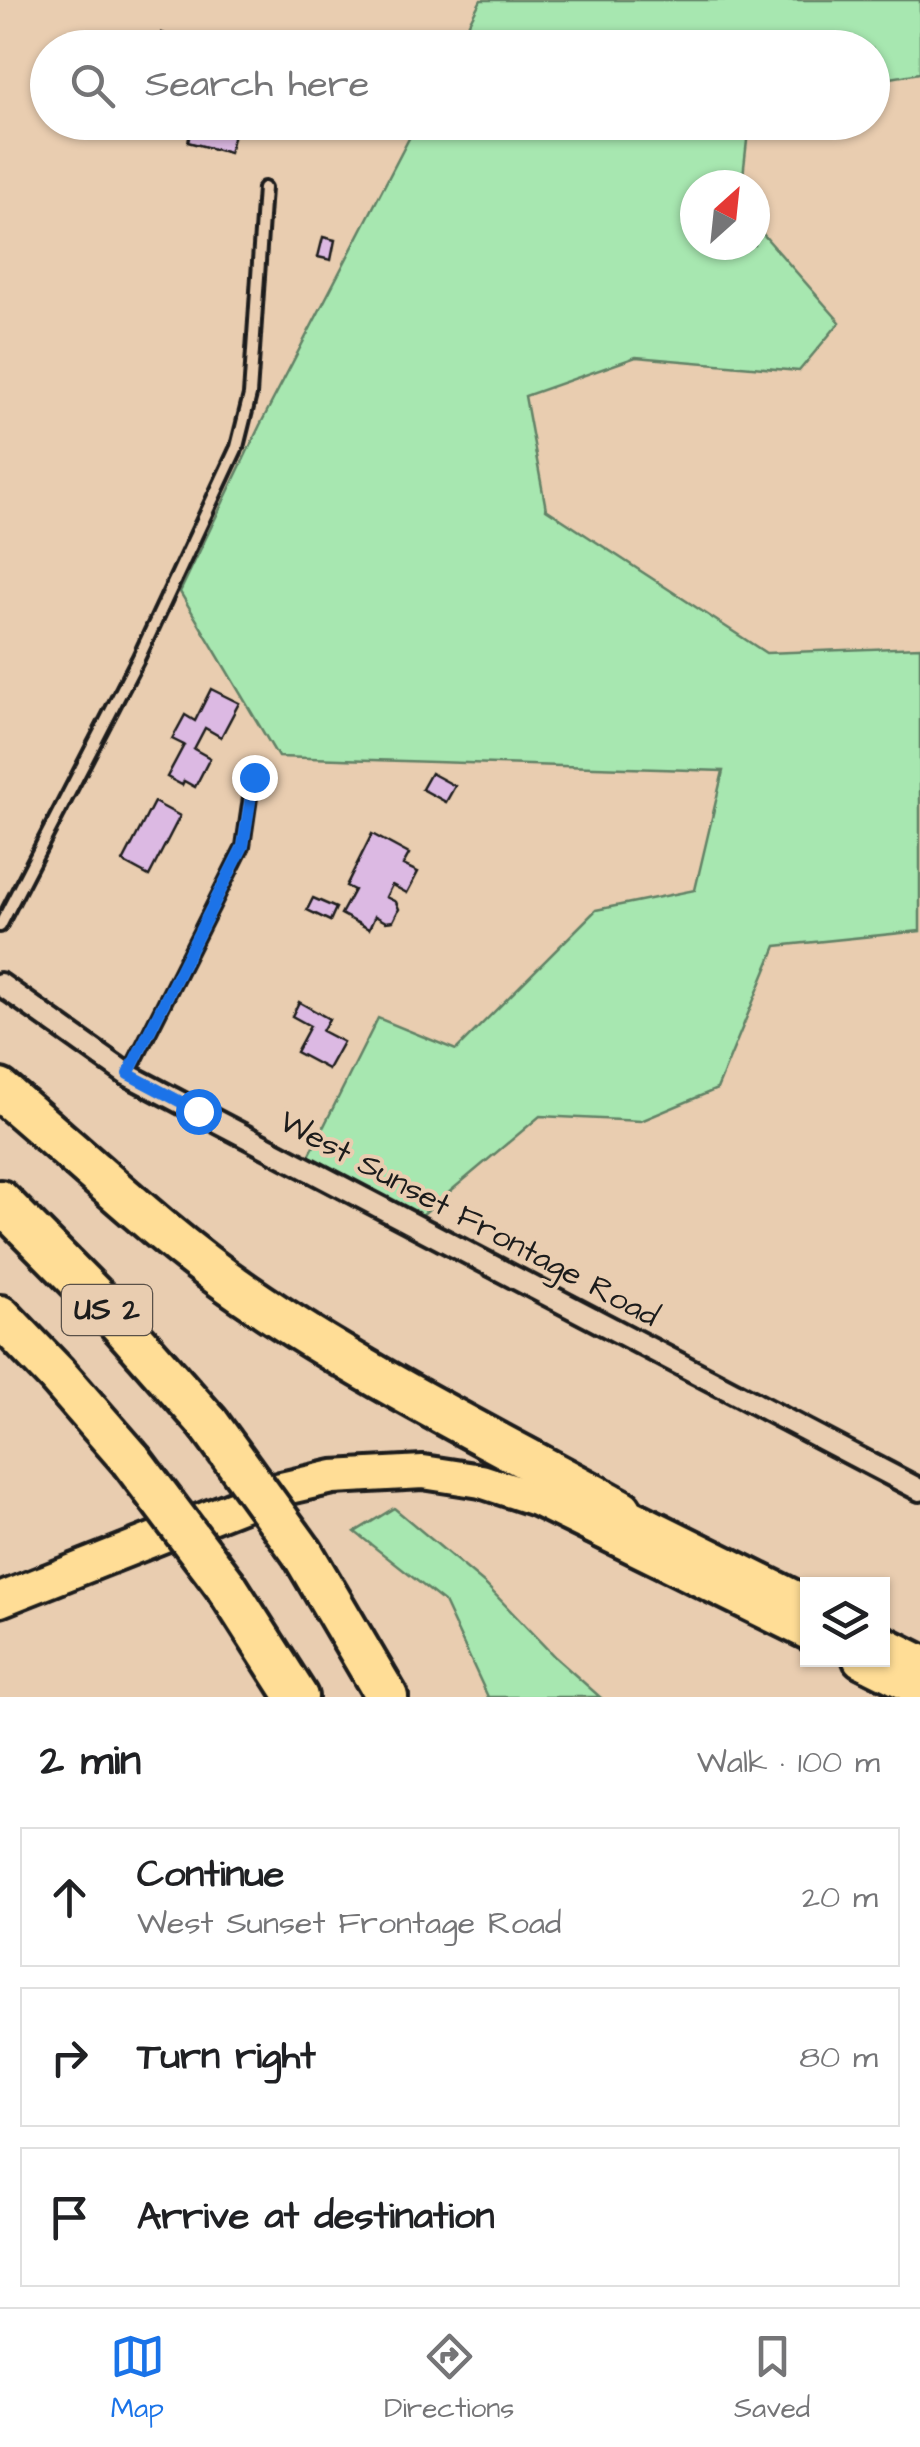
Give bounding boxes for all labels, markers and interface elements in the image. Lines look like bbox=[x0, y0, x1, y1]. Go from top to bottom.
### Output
search box bbox=[30, 30, 890, 140]
icon: search bbox=[65, 58, 120, 113]
text: Search here bbox=[145, 59, 369, 111]
north arrow bbox=[680, 170, 770, 260]
route end bbox=[232, 755, 278, 801]
route start bbox=[176, 1089, 222, 1135]
street label: West Sunset Frontage Road bbox=[271, 1100, 667, 1338]
road number: US 2 bbox=[62, 1285, 152, 1335]
map controls bbox=[800, 1577, 890, 1667]
button: layers bbox=[800, 1577, 890, 1667]
text: 2 min bbox=[40, 1733, 141, 1791]
text: Walk · 100 m bbox=[697, 1740, 880, 1785]
text: Continue bbox=[137, 1849, 284, 1901]
icon: ahead bbox=[42, 1870, 97, 1925]
text: 20 m bbox=[802, 1875, 878, 1920]
text: West Sunset Frontage Road bbox=[137, 1901, 561, 1946]
icon: right bbox=[42, 2030, 97, 2085]
text: Turn right bbox=[137, 2031, 316, 2083]
text: 80 m bbox=[799, 2035, 878, 2080]
icon: arrive bbox=[42, 2190, 97, 2245]
text: Arrive at destination bbox=[137, 2191, 494, 2243]
tab: Map bbox=[110, 2329, 165, 2428]
tab: Directions bbox=[384, 2329, 514, 2428]
tab: Saved bbox=[734, 2329, 810, 2428]

